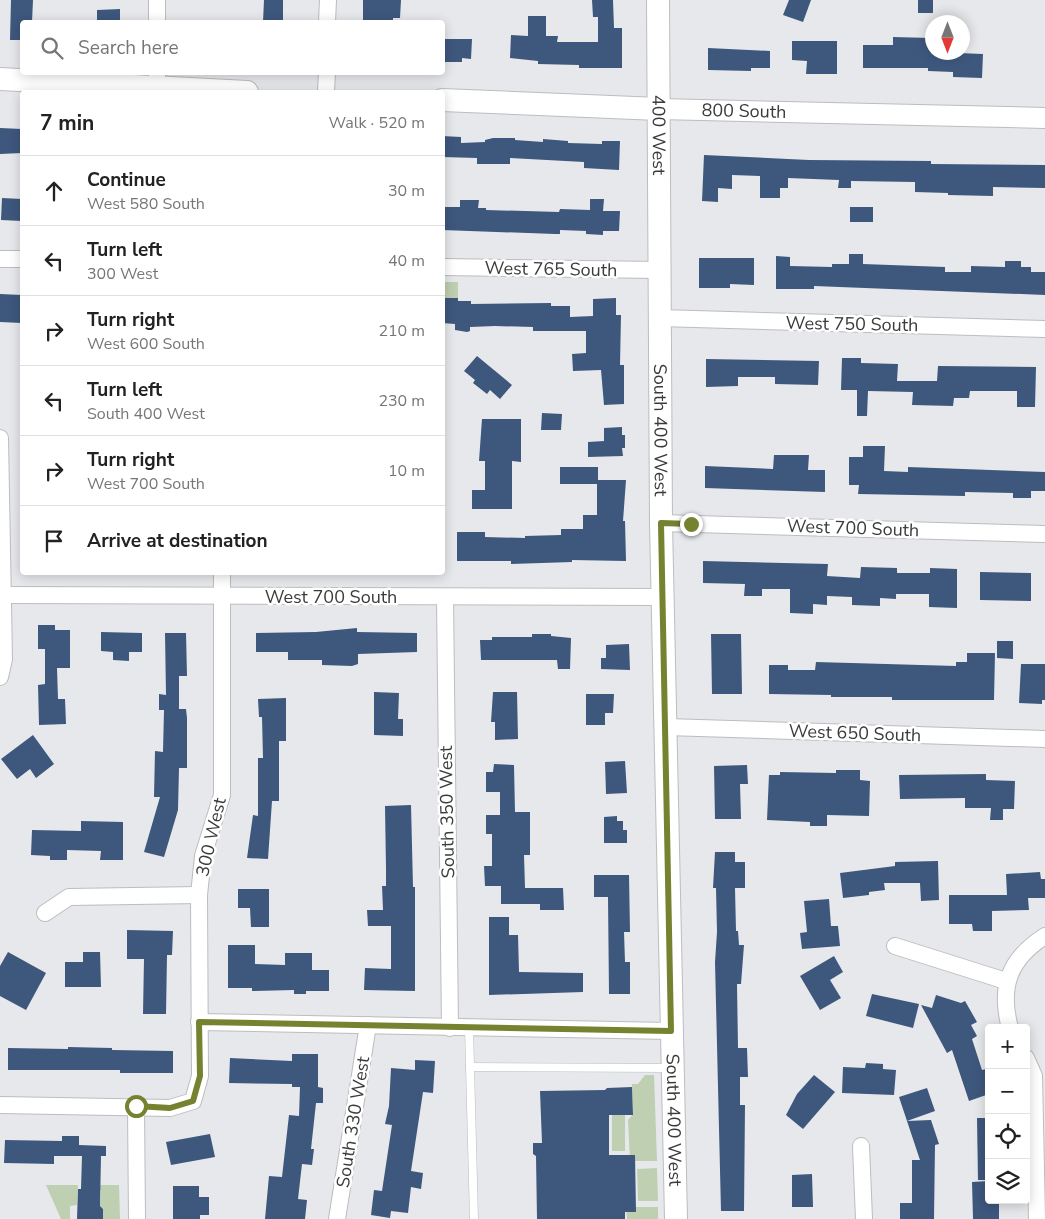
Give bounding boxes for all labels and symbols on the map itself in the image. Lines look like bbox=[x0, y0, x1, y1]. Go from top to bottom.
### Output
north arrow bbox=[925, 15, 970, 60]
street label: 400 West bbox=[647, 95, 671, 176]
street label: 800 South bbox=[701, 98, 787, 124]
street label: West 765 South bbox=[485, 256, 617, 282]
street label: West 750 South bbox=[786, 311, 918, 337]
street label: South 400 West bbox=[648, 364, 673, 497]
route end bbox=[680, 513, 703, 536]
street label: West 700 South bbox=[786, 514, 920, 542]
street label: West 700 South bbox=[265, 585, 397, 609]
street label: West 650 South bbox=[788, 719, 922, 747]
street label: South 350 West bbox=[434, 745, 460, 878]
street label: 300 West bbox=[190, 795, 232, 879]
street label: South 400 West bbox=[660, 1053, 687, 1187]
street label: South 330 West bbox=[331, 1054, 375, 1189]
route start bbox=[125, 1095, 148, 1118]

